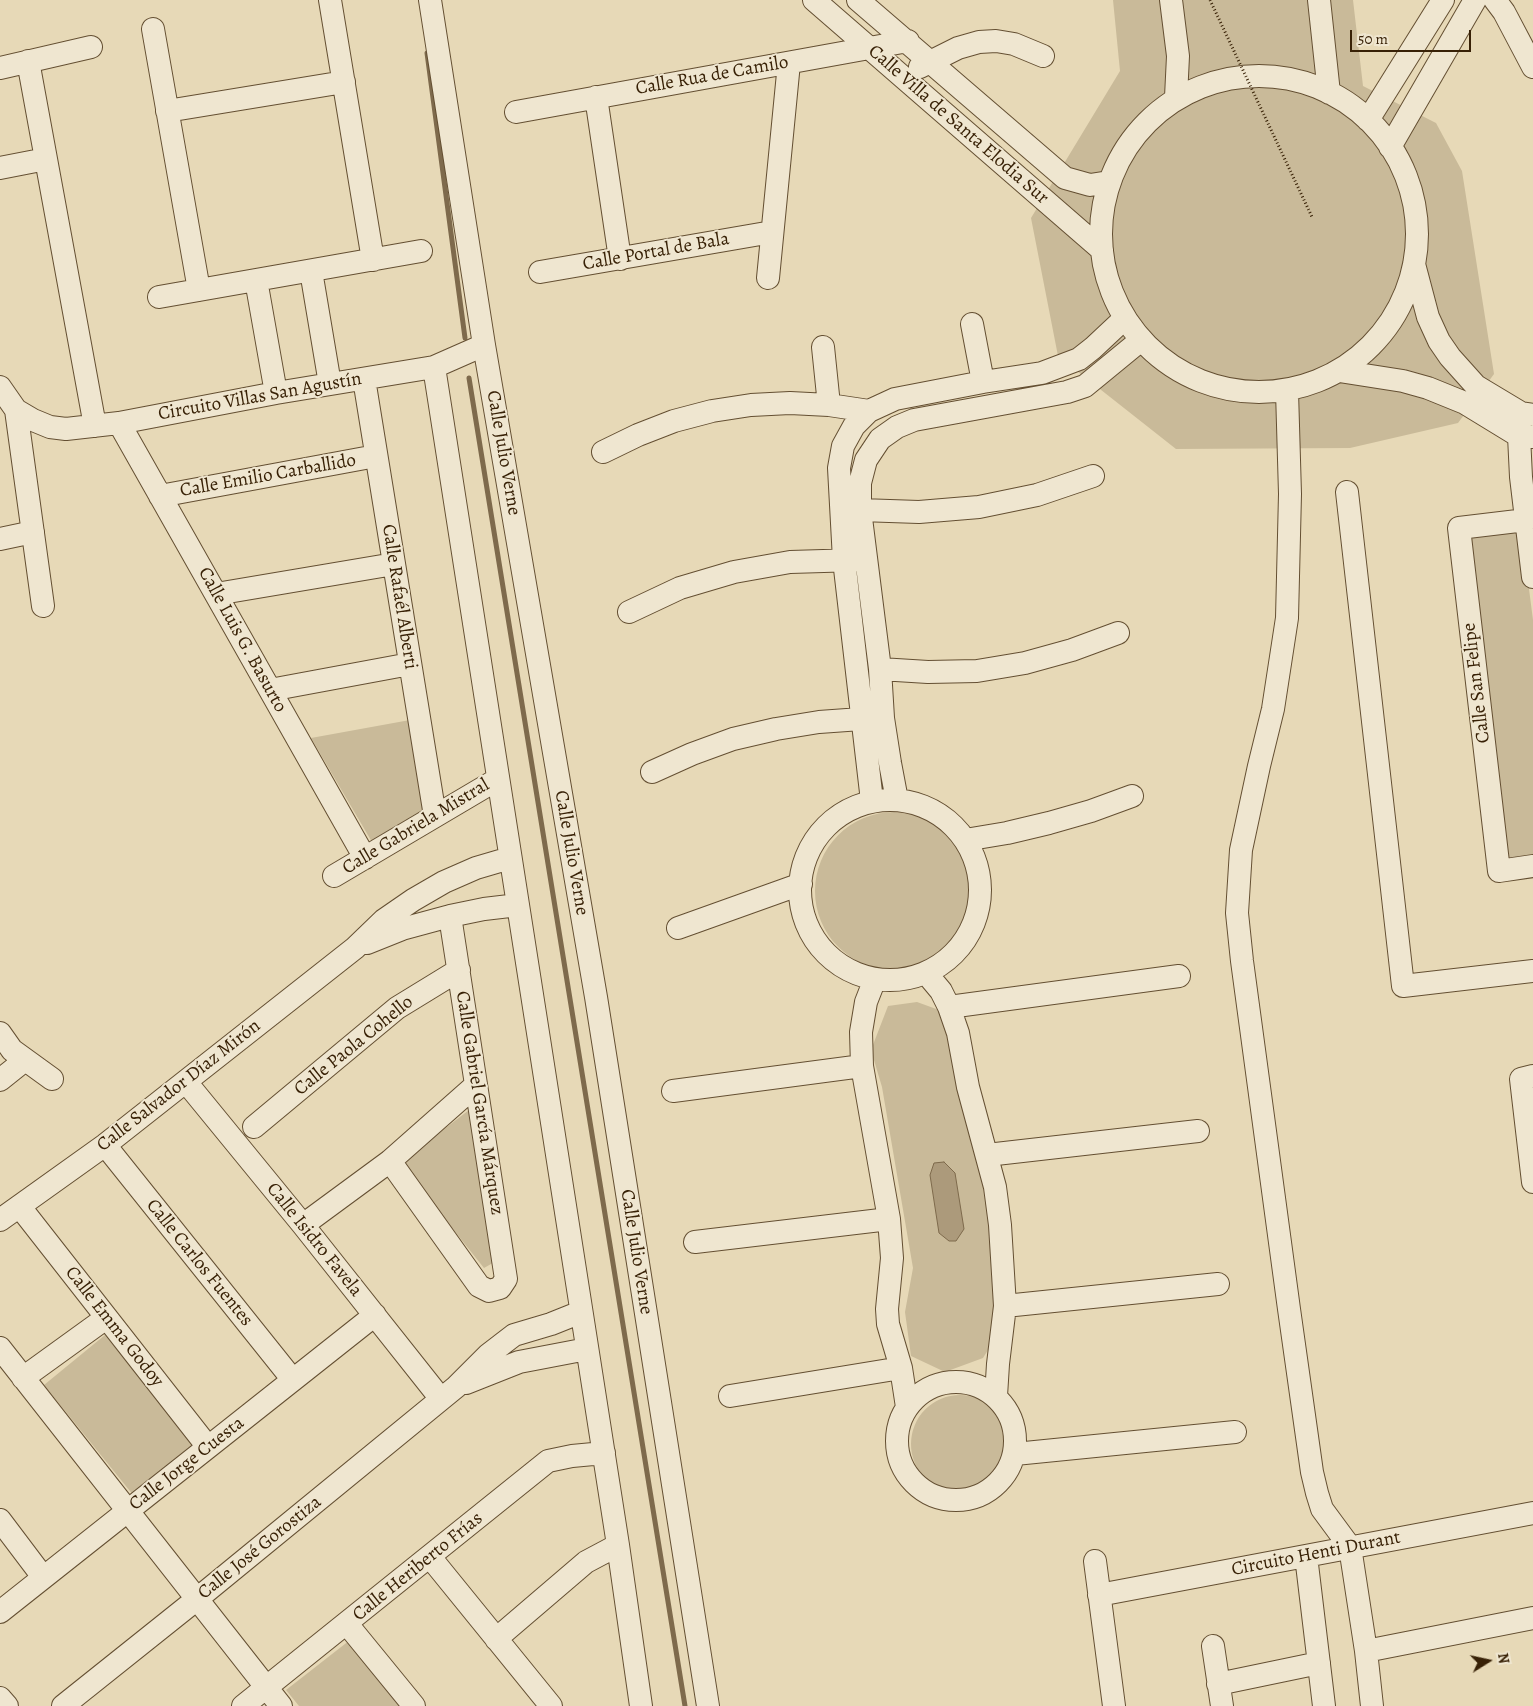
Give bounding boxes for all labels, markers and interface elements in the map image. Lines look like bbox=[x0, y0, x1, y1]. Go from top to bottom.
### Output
scale bar bbox=[1353, 20, 1474, 52]
text: 50 m bbox=[1358, 29, 1388, 49]
street label: Calle Villa de Santa Elodia Sur bbox=[863, 40, 1053, 210]
street label: Calle Rua de Camilo bbox=[634, 51, 790, 101]
street label: Calle Portal de Bala bbox=[581, 228, 731, 276]
street label: Circuito Villas San Agustín bbox=[157, 368, 363, 426]
street label: Calle Julio Verne bbox=[481, 389, 525, 517]
street label: Calle Emilio Carballido bbox=[178, 449, 358, 503]
street label: Calle Rafaél Alberti bbox=[376, 523, 422, 671]
street label: Calle Luis G. Basurto bbox=[193, 563, 291, 717]
street label: Calle San Felipe bbox=[1458, 622, 1496, 744]
street label: Calle Gabriela Mistral bbox=[338, 774, 494, 880]
street label: Calle Julio Verne bbox=[549, 789, 593, 917]
street label: Calle Gabriel García Márquez bbox=[450, 989, 508, 1217]
street label: Calle Paola Cohello bbox=[290, 991, 418, 1101]
street label: Calle Salvador Díaz Mirón bbox=[93, 1015, 265, 1157]
street label: Calle Isidro Favela bbox=[261, 1178, 367, 1302]
street label: Calle Julio Verne bbox=[615, 1188, 657, 1316]
street label: Calle Carlos Fuentes bbox=[141, 1195, 257, 1331]
street label: Calle Emma Godoy bbox=[60, 1262, 168, 1392]
street label: Calle Jorge Cuesta bbox=[125, 1412, 249, 1516]
street label: Calle José Gorostiza bbox=[194, 1491, 326, 1605]
street label: Calle Heriberto Frías bbox=[348, 1508, 488, 1626]
street label: Circuito Henti Durant bbox=[1230, 1526, 1402, 1582]
north arrow bbox=[1463, 1636, 1513, 1686]
text: N bbox=[1493, 1652, 1514, 1665]

